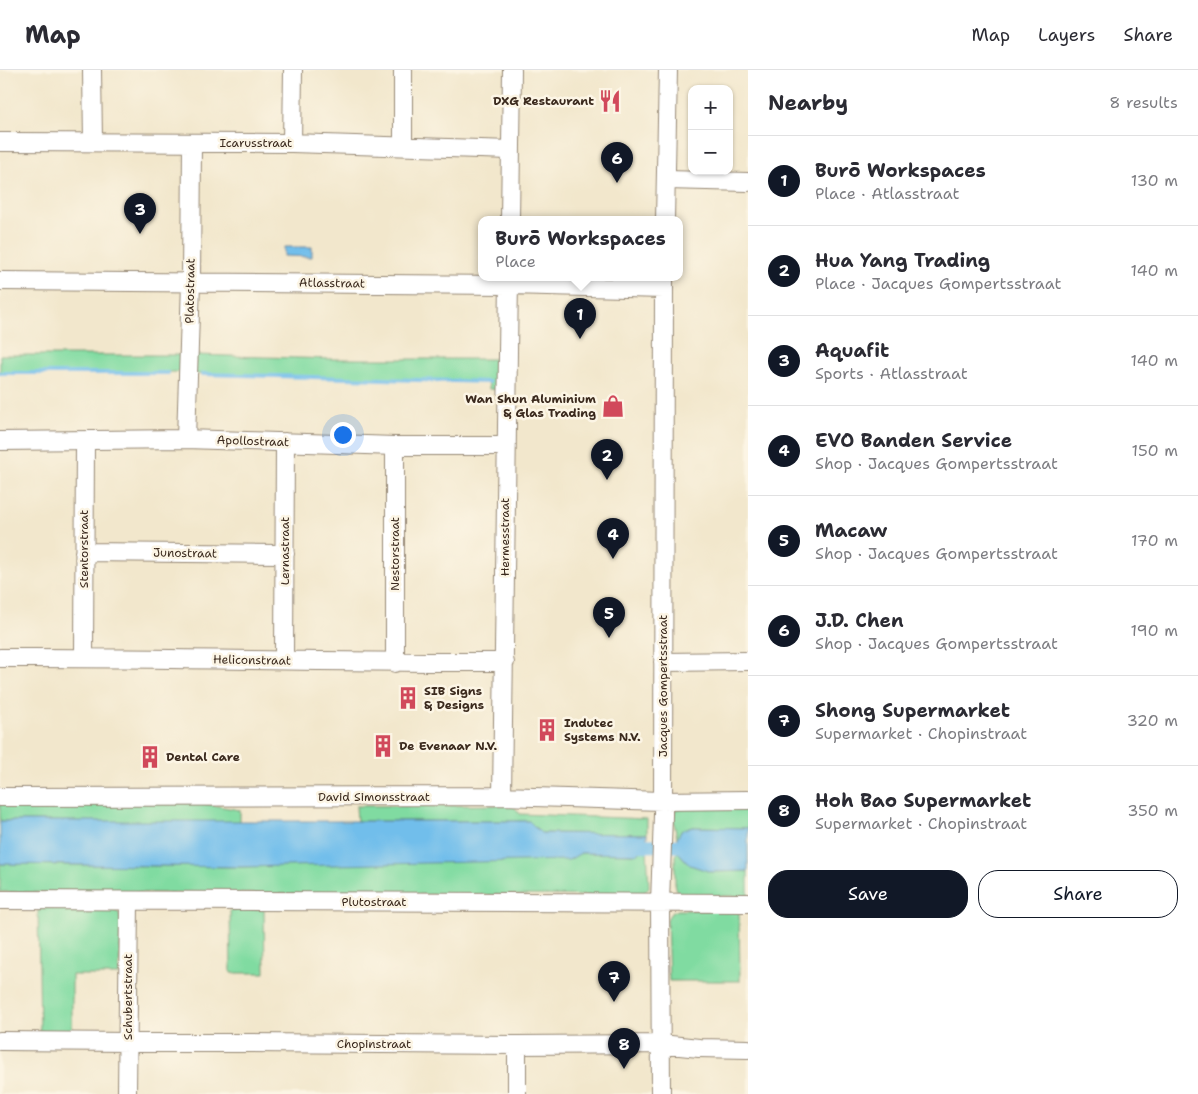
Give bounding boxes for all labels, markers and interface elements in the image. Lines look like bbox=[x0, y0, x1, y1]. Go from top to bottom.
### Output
text: Map bbox=[25, 19, 81, 51]
text: Map bbox=[972, 23, 1010, 47]
text: Layers bbox=[1038, 23, 1095, 47]
text: Share bbox=[1123, 23, 1173, 47]
map controls bbox=[688, 85, 733, 175]
button: + bbox=[688, 85, 733, 130]
restaurant icon: DXG Restaurant bbox=[597, 88, 623, 114]
text: Nearby bbox=[768, 89, 848, 117]
text: 8 results bbox=[1109, 92, 1178, 113]
place label: DXG Restaurant bbox=[493, 93, 594, 109]
button: − bbox=[688, 130, 733, 175]
street label: Icarusstraat bbox=[220, 135, 292, 151]
pin: 6 bbox=[601, 142, 633, 183]
text: Burō Workspaces bbox=[815, 158, 986, 183]
text: 1 bbox=[780, 170, 788, 191]
text: 130 m bbox=[1131, 170, 1178, 191]
text: Place · Atlasstraat bbox=[815, 183, 959, 204]
pin: 3 bbox=[124, 193, 156, 234]
popup bbox=[478, 216, 683, 281]
text: Burō Workspaces bbox=[495, 226, 666, 251]
text: Hua Yang Trading bbox=[815, 248, 990, 273]
text: Place bbox=[495, 251, 536, 272]
street label: Platostraat bbox=[181, 258, 199, 324]
text: 2 bbox=[778, 260, 790, 281]
text: 140 m bbox=[1131, 260, 1178, 281]
text: Place · Jacques Gompertsstraat bbox=[815, 273, 1061, 294]
street label: Atlasstraat bbox=[299, 274, 365, 292]
pin: 1 bbox=[564, 298, 596, 339]
text: Aquafit bbox=[815, 338, 889, 363]
text: 3 bbox=[778, 350, 790, 371]
text: 140 m bbox=[1131, 350, 1178, 371]
text: Sports · Atlasstraat bbox=[815, 363, 968, 384]
place label: Wan Shun Aluminium & Glas Trading bbox=[465, 391, 596, 421]
shop icon: Wan Shun Aluminium & Glas Trading bbox=[600, 393, 626, 419]
your location bbox=[330, 422, 356, 448]
text: EVO Banden Service bbox=[815, 428, 1012, 453]
street label: Apollostraat bbox=[216, 432, 290, 450]
pin: 2 bbox=[591, 439, 623, 480]
text: 4 bbox=[778, 440, 790, 461]
text: 150 m bbox=[1131, 440, 1178, 461]
text: Shop · Jacques Gompertsstraat bbox=[815, 453, 1058, 474]
street label: Hermesstraat bbox=[497, 498, 513, 576]
street label: Stentorstraat bbox=[76, 510, 92, 588]
street label: Lernastraat bbox=[277, 517, 293, 585]
street label: Nestorstraat bbox=[387, 517, 403, 591]
pin: 4 bbox=[597, 518, 629, 559]
text: Macaw bbox=[815, 518, 887, 543]
text: 5 bbox=[779, 530, 789, 551]
text: 170 m bbox=[1131, 530, 1178, 551]
text: Shop · Jacques Gompertsstraat bbox=[815, 543, 1058, 564]
street label: Junostraat bbox=[153, 544, 217, 562]
pin: 5 bbox=[593, 597, 625, 638]
text: J.D. Chen bbox=[815, 608, 904, 633]
street label: Jacques Gompertsstraat bbox=[655, 615, 671, 757]
text: 6 bbox=[778, 620, 790, 641]
text: 190 m bbox=[1131, 620, 1178, 641]
text: Shop · Jacques Gompertsstraat bbox=[815, 633, 1058, 654]
street label: Heliconstraat bbox=[213, 651, 291, 669]
place label: SIB Signs & Designs bbox=[424, 683, 484, 713]
building icon: SIB Signs & Designs bbox=[395, 685, 421, 711]
text: Shong Supermarket bbox=[815, 698, 1010, 723]
text: 7 bbox=[778, 710, 790, 731]
text: 320 m bbox=[1127, 710, 1178, 731]
place label: Indutec Systems N.V. bbox=[564, 715, 641, 745]
building icon: Indutec Systems N.V. bbox=[534, 717, 560, 743]
text: Supermarket · Chopinstraat bbox=[815, 723, 1027, 744]
building icon: De Evenaar N.V. bbox=[370, 733, 396, 759]
place label: De Evenaar N.V. bbox=[399, 738, 497, 754]
building icon: Dental Care bbox=[137, 744, 163, 770]
place label: Dental Care bbox=[166, 749, 240, 765]
text: Hoh Bao Supermarket bbox=[815, 788, 1031, 813]
street label: David Simonsstraat bbox=[318, 789, 430, 805]
text: 8 bbox=[778, 800, 790, 821]
text: 350 m bbox=[1127, 800, 1178, 821]
text: Supermarket · Chopinstraat bbox=[815, 813, 1027, 834]
button: Save bbox=[768, 870, 968, 918]
button: Share bbox=[978, 870, 1178, 918]
street label: Plutostraat bbox=[342, 894, 406, 910]
street label: Schubertstraat bbox=[120, 954, 136, 1040]
pin: 7 bbox=[598, 961, 630, 1002]
pin: 8 bbox=[608, 1028, 640, 1069]
street label: Chopinstraat bbox=[337, 1036, 411, 1052]

